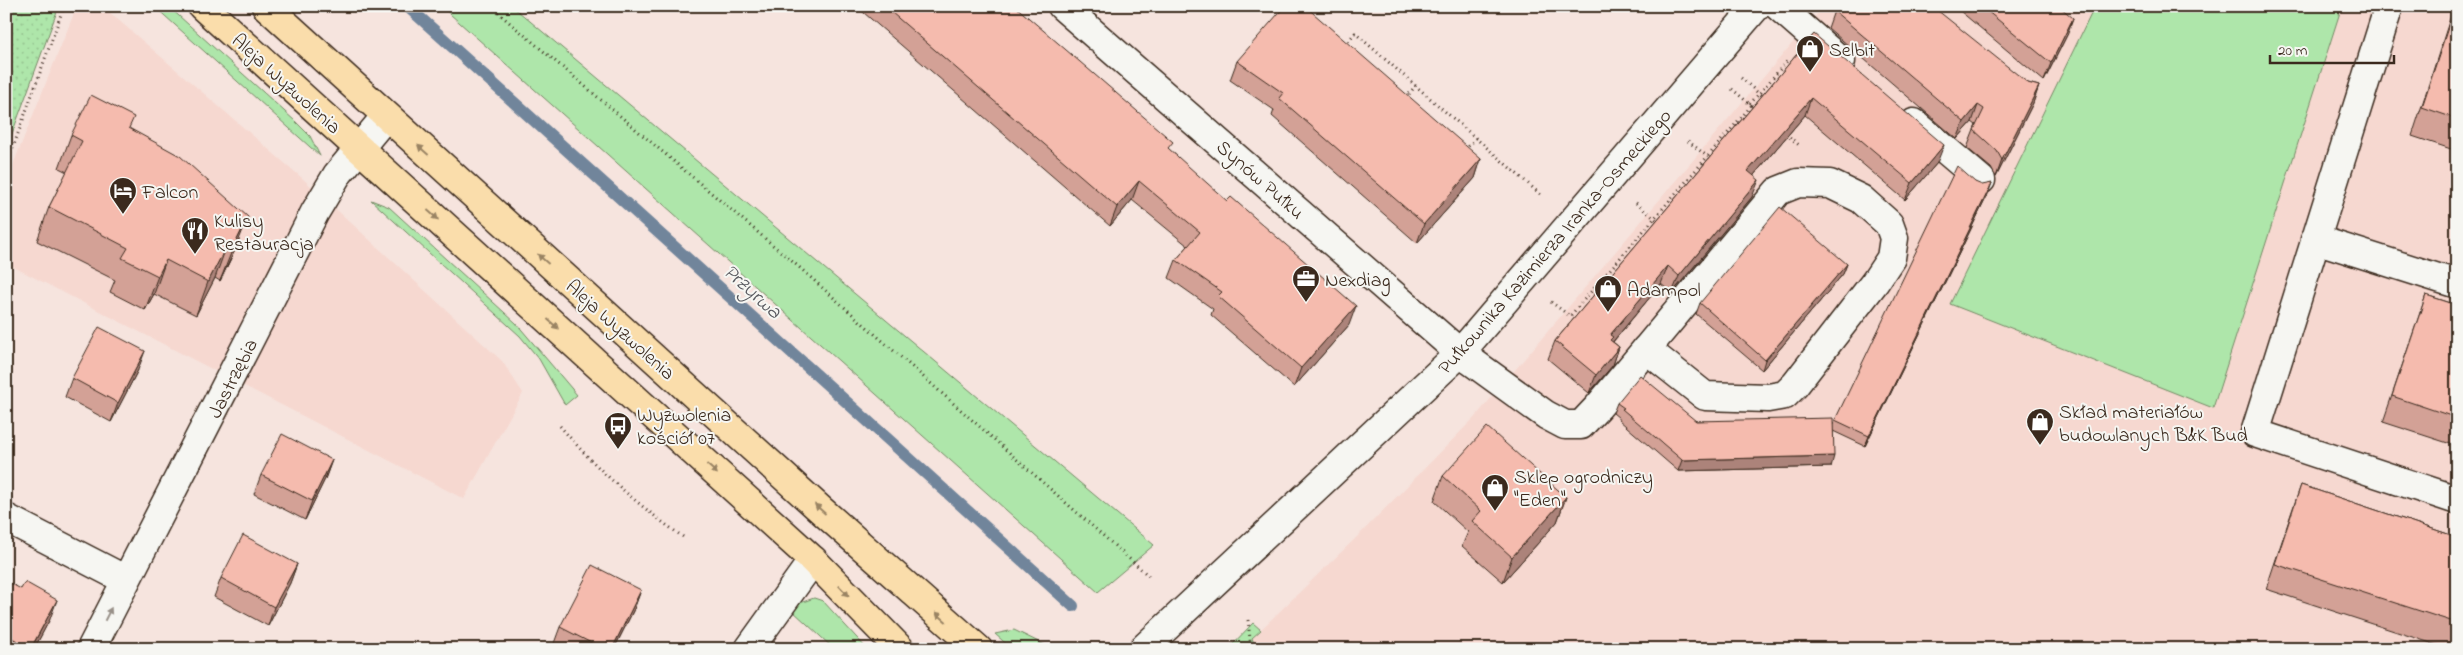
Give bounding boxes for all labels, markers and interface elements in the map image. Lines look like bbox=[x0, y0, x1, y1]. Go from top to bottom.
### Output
street label: Aleja Wyzwolenia bbox=[224, 28, 347, 142]
scale bar bbox=[2270, 32, 2394, 64]
shop icon: Selbit bbox=[1795, 34, 1825, 73]
place label: Selbit bbox=[1829, 37, 1875, 66]
text: 20 m bbox=[2278, 40, 2308, 62]
street label: Pułkownika Kazimierza Iranka-Osmeckiego bbox=[1432, 103, 1680, 382]
street label: Synów Pułku bbox=[1209, 134, 1310, 228]
one-way arrow bbox=[417, 144, 429, 156]
hotel icon: Falcon bbox=[108, 176, 138, 215]
place label: Falcon bbox=[141, 179, 198, 208]
place label: Kulisy Restauracja bbox=[214, 208, 314, 260]
one-way arrow bbox=[426, 209, 438, 221]
restaurant icon: Kulisy Restauracja bbox=[180, 216, 210, 255]
one-way arrow bbox=[538, 253, 550, 265]
water label: Przyrwa bbox=[716, 258, 788, 327]
office icon: Nexdiag bbox=[1291, 264, 1321, 303]
place label: Nexdiag bbox=[1325, 267, 1390, 297]
street label: Aleja Wyzwolenia bbox=[558, 274, 681, 388]
shop icon: Adampol bbox=[1593, 274, 1623, 313]
place label: Adampol bbox=[1627, 277, 1701, 306]
one-way arrow bbox=[547, 318, 559, 330]
street label: Jastrzębia bbox=[202, 334, 267, 424]
place label: Skład materiałów budowlanych B&K Bud bbox=[2059, 399, 2248, 451]
place label: Wyzwolenia kościół 07 bbox=[637, 402, 731, 454]
shop icon: Skład materiałów budowlanych B&K Bud bbox=[2025, 407, 2055, 446]
bus stop icon: Wyzwolenia kościół 07 bbox=[603, 411, 633, 450]
one-way arrow bbox=[706, 463, 719, 474]
place label: Sklep ogrodniczy "Eden" bbox=[1514, 464, 1653, 516]
shop icon: Sklep ogrodniczy "Eden" bbox=[1480, 473, 1510, 512]
one-way arrow bbox=[814, 503, 826, 515]
one-way arrow bbox=[838, 585, 850, 597]
one-way arrow bbox=[104, 607, 112, 622]
one-way arrow bbox=[935, 611, 948, 622]

